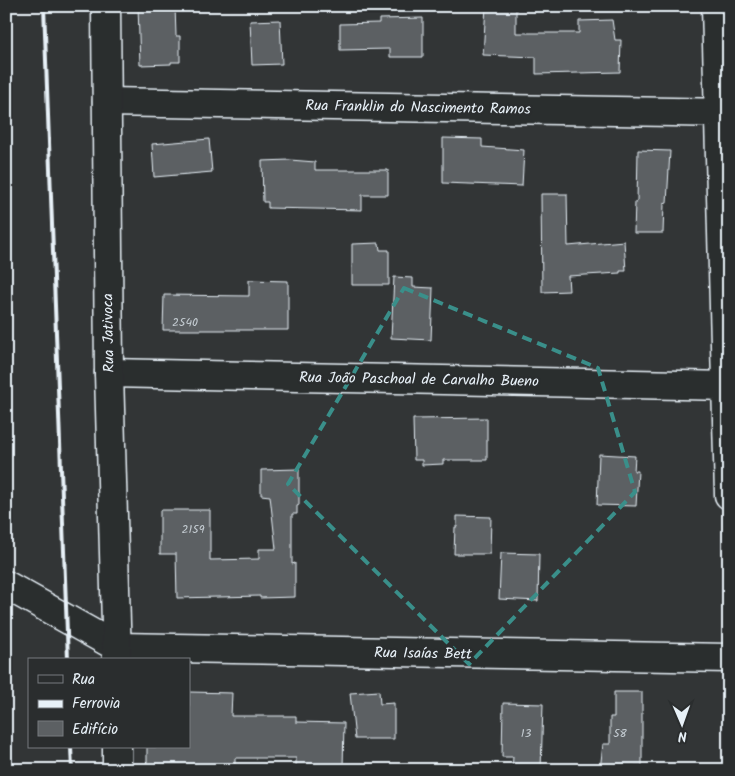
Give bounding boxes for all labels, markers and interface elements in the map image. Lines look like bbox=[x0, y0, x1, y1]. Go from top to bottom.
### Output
street label: Rua Franklin do Nascimento Ramos bbox=[305, 94, 532, 122]
street label: Rua Jativoca bbox=[96, 293, 122, 373]
house number: 2540 bbox=[172, 313, 198, 332]
street label: Rua João Paschoal de Carvalho Bueno bbox=[299, 366, 539, 394]
house number: 2159 bbox=[181, 520, 205, 539]
street label: Rua Isaías Bett bbox=[374, 641, 472, 667]
legend bbox=[28, 658, 190, 748]
text: Rua bbox=[72, 668, 95, 692]
text: Ferrovia bbox=[72, 692, 120, 716]
north arrow bbox=[658, 698, 708, 748]
text: Edifício bbox=[72, 718, 118, 742]
house number: 13 bbox=[521, 724, 531, 743]
house number: 58 bbox=[613, 724, 628, 743]
text: N bbox=[677, 725, 687, 747]

